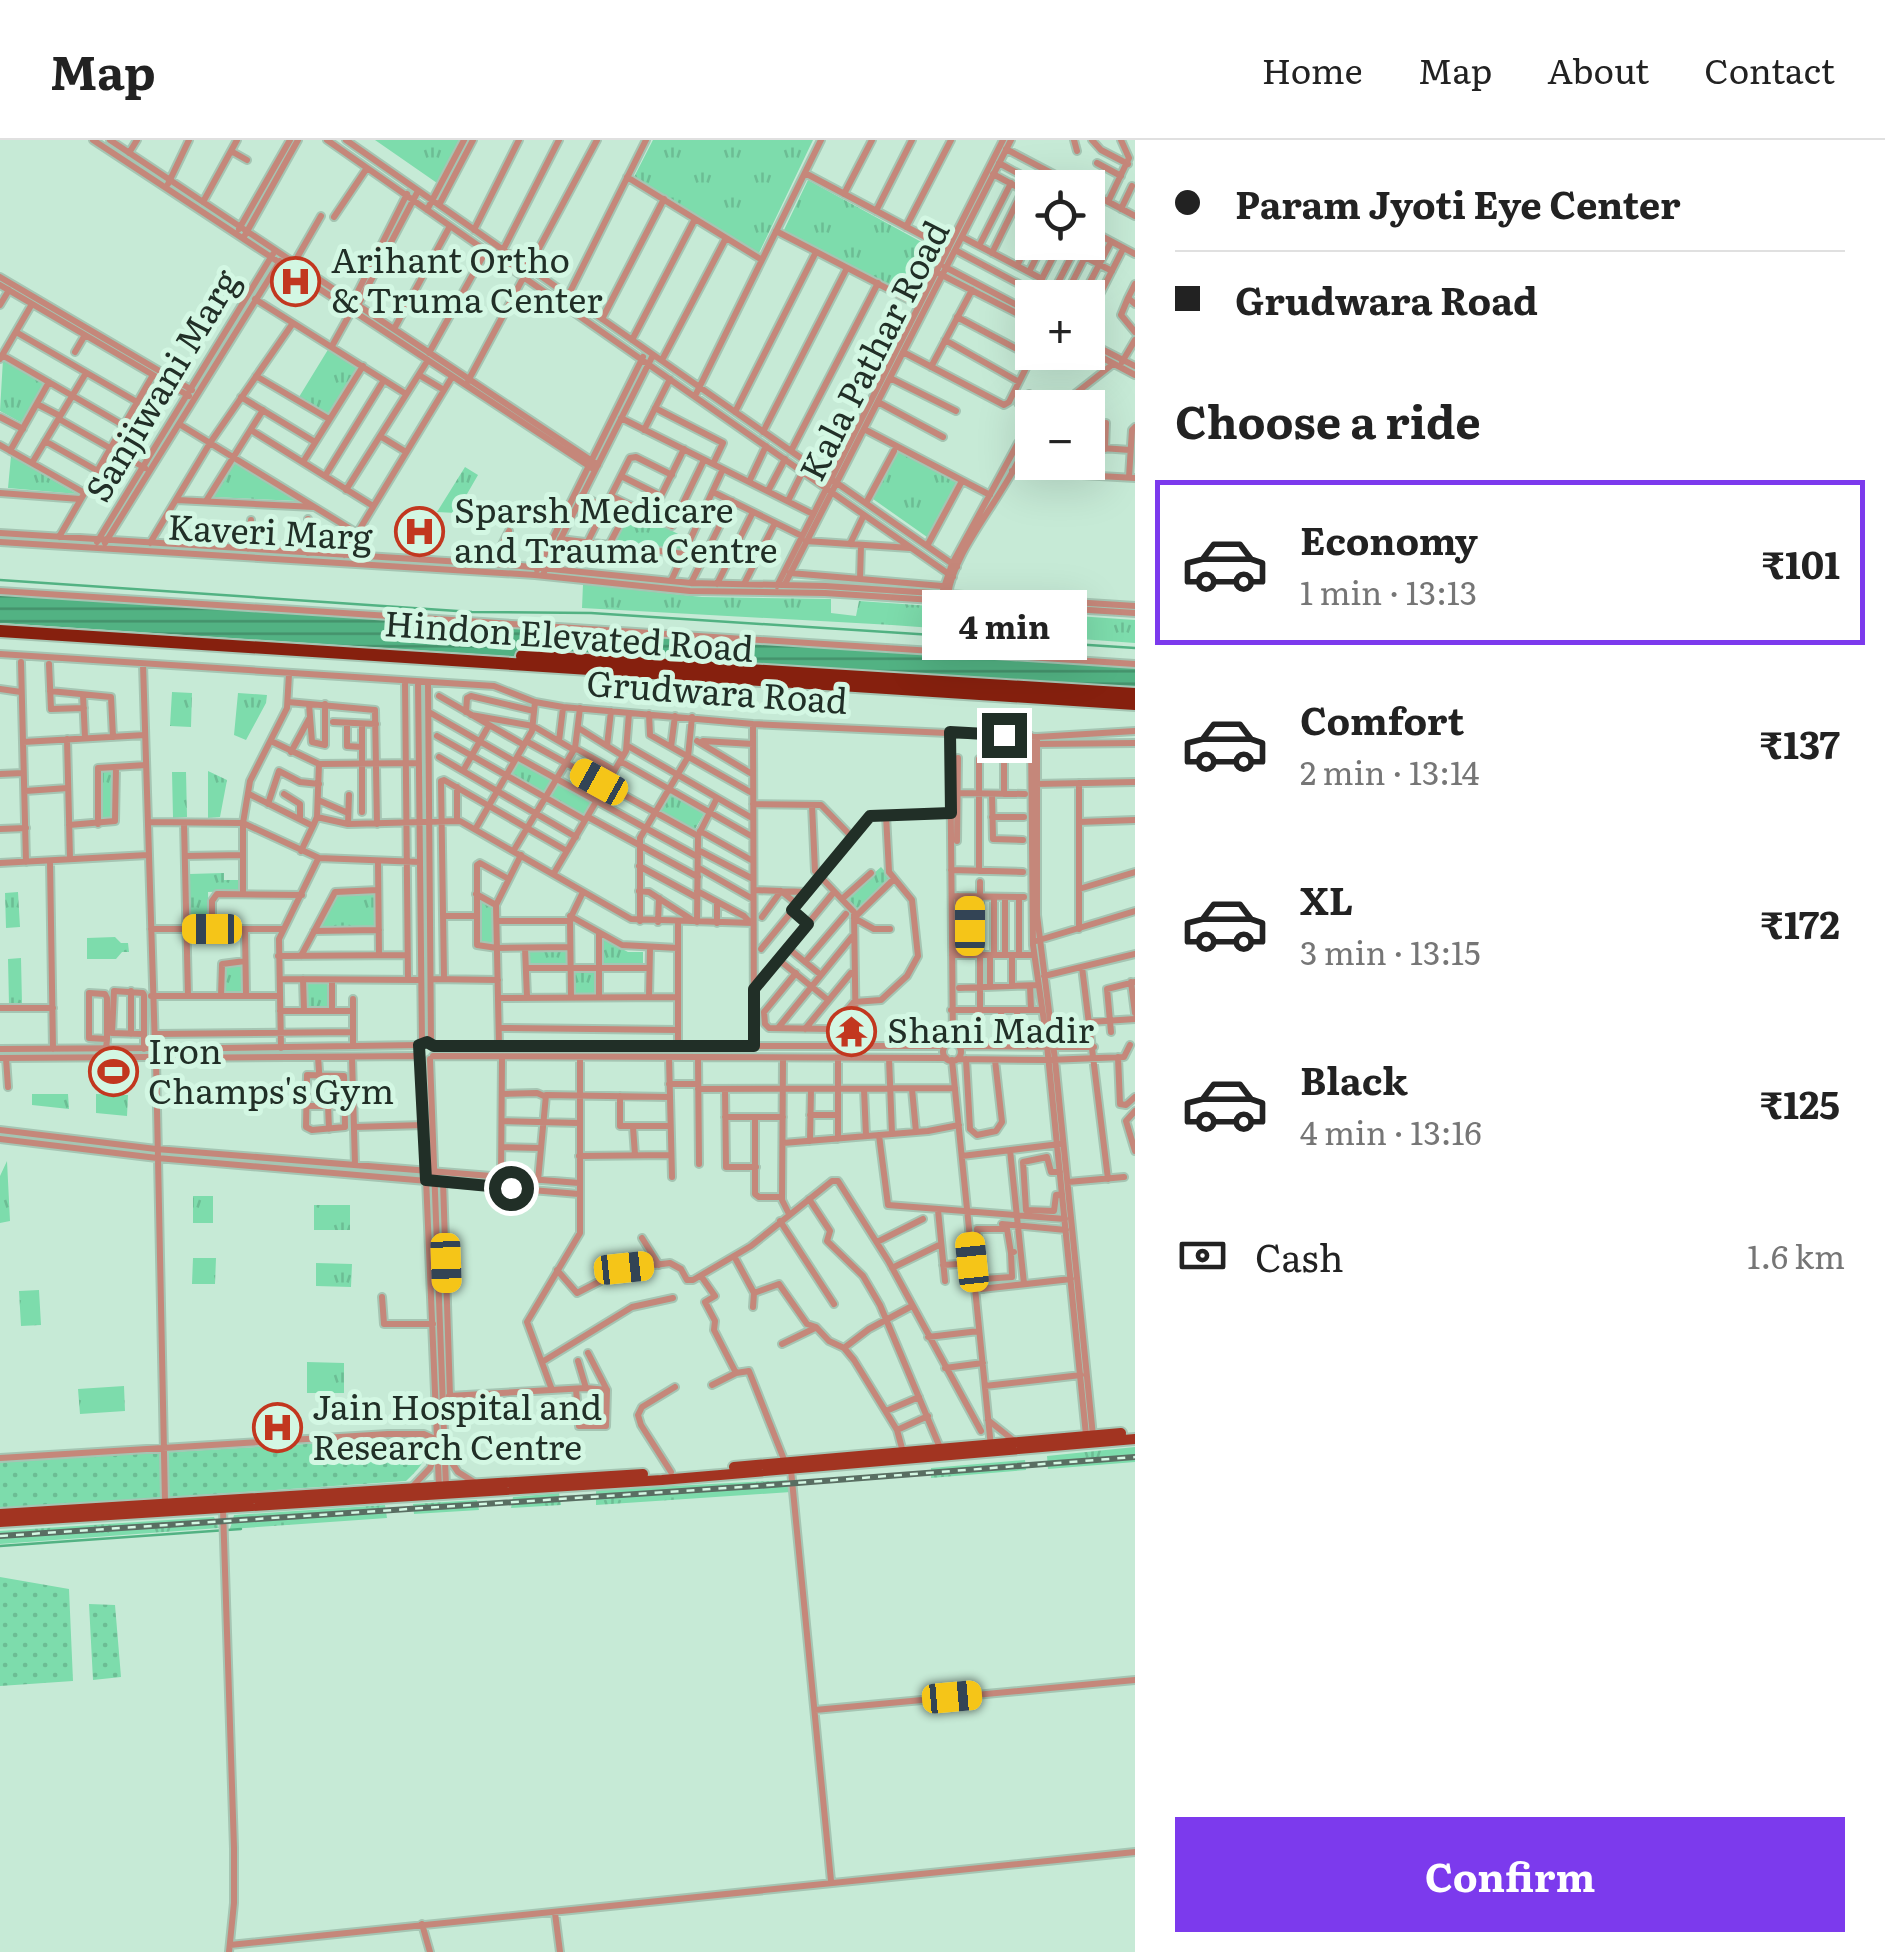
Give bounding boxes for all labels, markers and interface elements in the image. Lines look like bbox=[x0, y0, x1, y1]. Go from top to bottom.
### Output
text: Map bbox=[50, 34, 156, 105]
text: Home bbox=[1262, 43, 1363, 95]
text: Map bbox=[1418, 43, 1492, 95]
text: About bbox=[1547, 43, 1649, 95]
text: Contact bbox=[1704, 43, 1835, 95]
map controls bbox=[1015, 170, 1105, 480]
button: locate bbox=[1015, 170, 1105, 260]
text: Param Jyoti Eye Center bbox=[1235, 174, 1681, 231]
street label: Kala Pathar Road bbox=[784, 211, 960, 489]
place label: Arihant Ortho & Truma Center bbox=[331, 232, 603, 324]
hospital icon: Arihant Ortho & Truma Center bbox=[270, 255, 322, 307]
street label: Sanjiwani Marg bbox=[71, 258, 251, 510]
text: Grudwara Road bbox=[1235, 270, 1538, 327]
button: + bbox=[1015, 280, 1105, 370]
text: Choose a ride bbox=[1175, 386, 1481, 453]
button: − bbox=[1015, 390, 1105, 480]
place label: Sparsh Medicare and Trauma Centre bbox=[454, 482, 778, 574]
street label: Kaveri Marg bbox=[166, 499, 374, 561]
hospital icon: Sparsh Medicare and Trauma Centre bbox=[393, 505, 445, 557]
text: Economy bbox=[1300, 510, 1478, 567]
icon: car bbox=[1180, 518, 1270, 608]
text: ₹101 bbox=[1762, 534, 1840, 591]
text: 1 min · 13:13 bbox=[1300, 567, 1477, 615]
callout: 4 min bbox=[922, 590, 1086, 660]
street label: Hindon Elevated Road bbox=[383, 595, 756, 673]
text: 4 min bbox=[959, 601, 1050, 649]
street label: Grudwara Road bbox=[585, 655, 849, 725]
text: Comfort bbox=[1300, 690, 1464, 747]
icon: car bbox=[1180, 698, 1270, 788]
route end bbox=[982, 713, 1027, 758]
text: ₹137 bbox=[1760, 714, 1840, 771]
text: 2 min · 13:14 bbox=[1300, 747, 1479, 795]
car bbox=[565, 754, 633, 810]
text: XL bbox=[1300, 870, 1353, 927]
icon: car bbox=[1180, 878, 1270, 968]
text: ₹172 bbox=[1761, 894, 1840, 951]
car bbox=[955, 896, 985, 956]
car bbox=[182, 914, 242, 944]
text: 3 min · 13:15 bbox=[1300, 927, 1480, 975]
place label: Shani Madir bbox=[887, 1002, 1095, 1054]
temple icon: Shani Madir bbox=[826, 1005, 878, 1057]
place label: Iron Champs's Gym bbox=[148, 1023, 394, 1115]
sports icon: Iron Champs's Gym bbox=[87, 1046, 139, 1098]
text: Black bbox=[1300, 1050, 1408, 1107]
icon: car bbox=[1180, 1058, 1270, 1148]
text: ₹125 bbox=[1760, 1074, 1840, 1131]
text: 4 min · 13:16 bbox=[1300, 1107, 1482, 1155]
route start bbox=[489, 1166, 534, 1211]
text: Cash bbox=[1255, 1227, 1344, 1284]
icon: cash bbox=[1175, 1228, 1230, 1283]
car bbox=[954, 1231, 990, 1293]
text: 1.6 km bbox=[1747, 1231, 1845, 1279]
car bbox=[430, 1232, 462, 1294]
car bbox=[593, 1250, 655, 1286]
place label: Jain Hospital and Research Centre bbox=[312, 1379, 602, 1471]
hospital icon: Jain Hospital and Research Centre bbox=[251, 1402, 303, 1454]
car bbox=[921, 1679, 983, 1715]
button: Confirm bbox=[1175, 1817, 1845, 1932]

